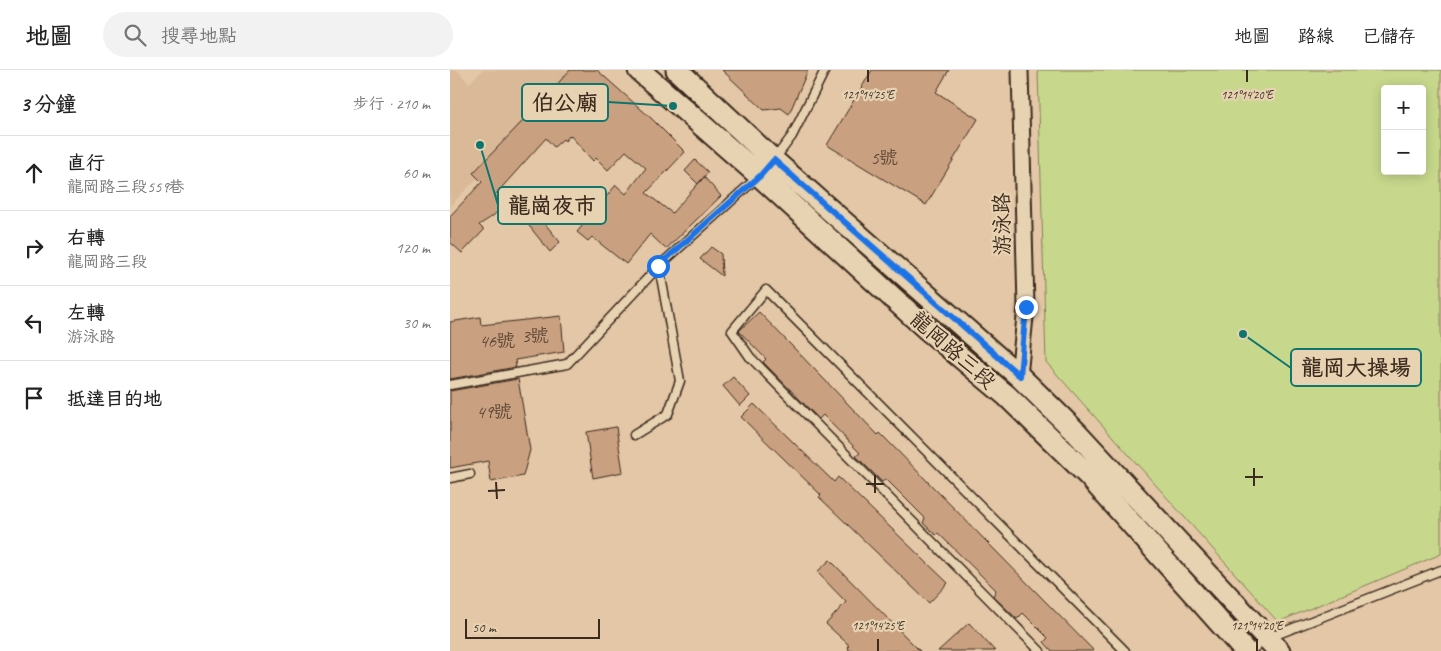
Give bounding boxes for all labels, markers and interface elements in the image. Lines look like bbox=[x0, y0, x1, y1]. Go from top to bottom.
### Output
search box bbox=[103, 12, 453, 57]
text: 地圖 bbox=[25, 21, 73, 51]
icon: search bbox=[121, 21, 149, 49]
text: 搜尋地點 bbox=[161, 24, 237, 48]
text: 地圖 bbox=[1234, 25, 1270, 47]
text: 路線 bbox=[1298, 25, 1334, 47]
text: 已儲存 bbox=[1362, 25, 1416, 47]
callout: 伯公廟 bbox=[522, 84, 608, 121]
map controls bbox=[1381, 85, 1426, 175]
button: + bbox=[1381, 85, 1426, 130]
text: 121°14'25"E bbox=[842, 87, 896, 103]
text: 121°14'20"E bbox=[1221, 87, 1275, 103]
text: 伯公廟 bbox=[532, 89, 598, 117]
text: 3 分鐘 bbox=[20, 91, 77, 117]
text: 步行 · 210 m bbox=[353, 94, 430, 114]
button: − bbox=[1381, 130, 1426, 175]
house number: 5號 bbox=[870, 146, 898, 170]
text: 直行 bbox=[67, 151, 105, 175]
icon: ahead bbox=[20, 159, 48, 187]
text: 60 m bbox=[403, 163, 430, 183]
text: 龍岡路三段559巷 bbox=[67, 177, 185, 197]
callout: 龍崗夜市 bbox=[498, 187, 606, 224]
text: 龍崗夜市 bbox=[508, 192, 596, 220]
street label: 游泳路 bbox=[988, 192, 1016, 256]
text: 右轉 bbox=[67, 226, 105, 250]
icon: right bbox=[20, 234, 48, 262]
text: 120 m bbox=[396, 238, 430, 258]
text: 龍岡路三段 bbox=[67, 252, 147, 272]
route start bbox=[647, 255, 670, 278]
route end bbox=[1015, 296, 1038, 319]
text: 左轉 bbox=[67, 301, 105, 325]
street label: 龍岡路三段 bbox=[905, 306, 1001, 394]
icon: left bbox=[20, 309, 48, 337]
text: 30 m bbox=[403, 313, 430, 333]
house number: 3號 bbox=[521, 324, 549, 348]
text: 游泳路 bbox=[67, 327, 115, 347]
house number: 46號 bbox=[479, 329, 515, 353]
callout: 龍岡大操場 bbox=[1291, 349, 1421, 386]
text: 龍岡大操場 bbox=[1301, 354, 1411, 382]
icon: arrive bbox=[20, 384, 48, 412]
text: 抵達目的地 bbox=[67, 387, 162, 411]
house number: 49號 bbox=[476, 400, 512, 424]
scale bar bbox=[465, 616, 600, 639]
text: 121°14'25"E bbox=[852, 618, 906, 634]
text: 121°14'20"E bbox=[1231, 618, 1285, 634]
text: 50 m bbox=[472, 619, 496, 636]

